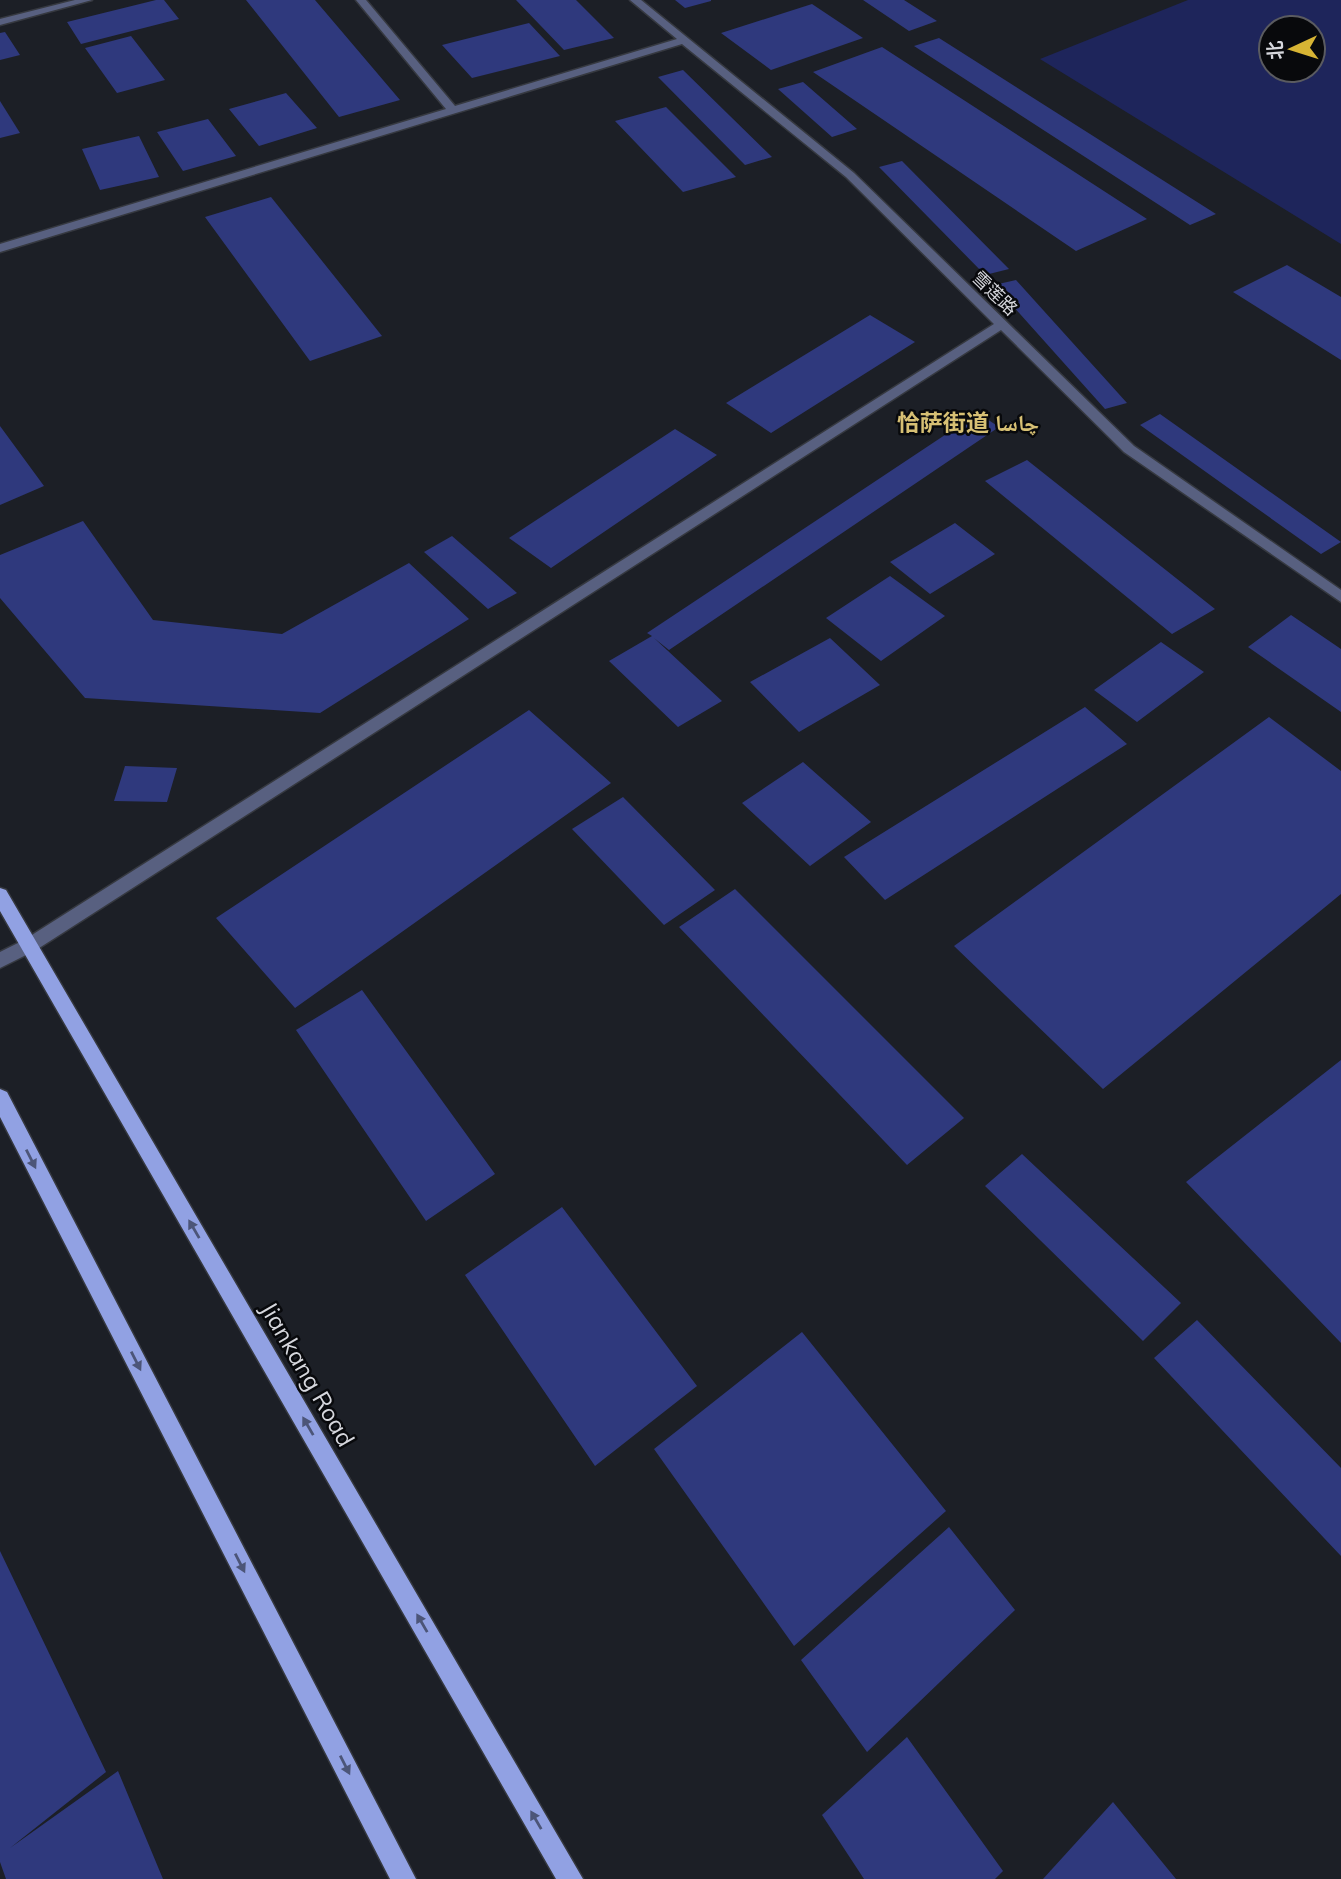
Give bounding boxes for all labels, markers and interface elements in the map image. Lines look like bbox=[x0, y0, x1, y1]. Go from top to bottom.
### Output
north arrow bbox=[1257, 14, 1327, 84]
text: 北 bbox=[1262, 40, 1288, 61]
street label: 雪莲路 bbox=[968, 266, 1022, 320]
district label: 恰萨街道 چاسا bbox=[897, 408, 1039, 437]
one-way arrow bbox=[26, 1149, 37, 1169]
one-way arrow bbox=[188, 1220, 201, 1239]
street label: Jiankang Road bbox=[254, 1296, 362, 1452]
one-way arrow bbox=[130, 1351, 141, 1371]
one-way arrow bbox=[303, 1416, 315, 1436]
one-way arrow bbox=[235, 1553, 246, 1573]
one-way arrow bbox=[416, 1613, 428, 1633]
one-way arrow bbox=[339, 1755, 350, 1775]
one-way arrow bbox=[530, 1810, 542, 1830]

